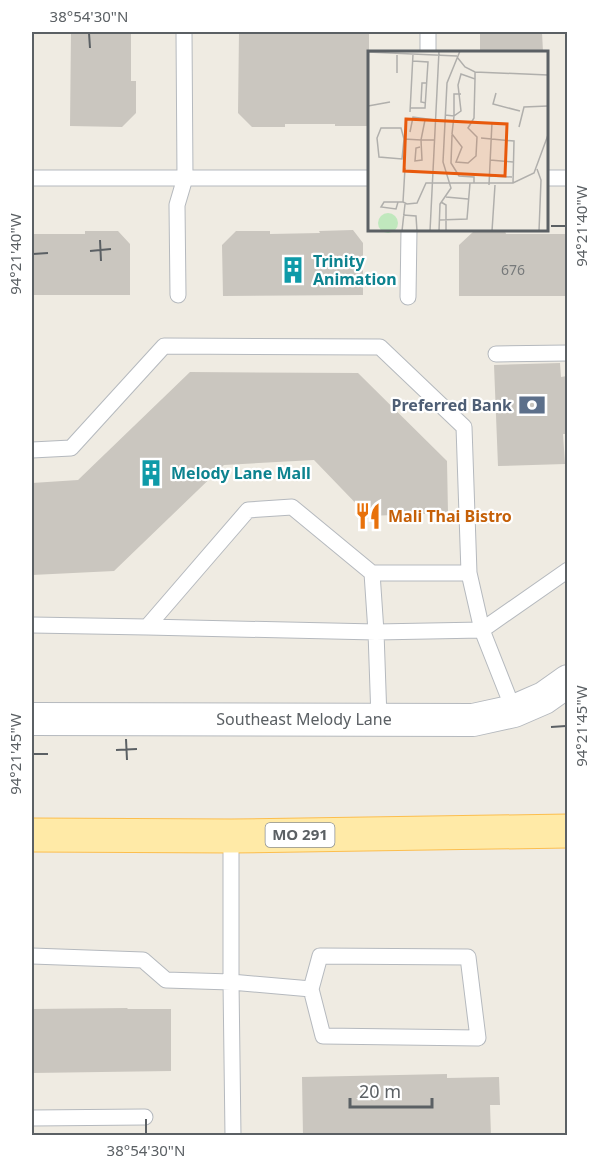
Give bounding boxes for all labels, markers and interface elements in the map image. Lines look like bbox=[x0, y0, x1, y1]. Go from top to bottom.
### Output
text: 38°54'30"N bbox=[50, 6, 128, 26]
inset map bbox=[368, 51, 548, 231]
text: 94°21'40"W bbox=[571, 185, 591, 267]
text: 94°21'40"W bbox=[5, 213, 25, 295]
place label: Trinity Animation bbox=[313, 250, 397, 290]
building icon: Trinity Animation bbox=[278, 255, 308, 285]
house number: 676 bbox=[501, 260, 525, 279]
bank icon: Preferred Bank bbox=[517, 390, 547, 420]
place label: Preferred Bank bbox=[392, 394, 512, 416]
building icon: Melody Lane Mall bbox=[136, 458, 166, 488]
place label: Melody Lane Mall bbox=[171, 462, 311, 484]
restaurant icon: Mali Thai Bistro bbox=[353, 501, 383, 531]
place label: Mali Thai Bistro bbox=[388, 505, 512, 527]
text: 94°21'45"W bbox=[571, 685, 591, 767]
street label: Southeast Melody Lane bbox=[216, 708, 392, 730]
text: 94°21'45"W bbox=[5, 713, 25, 795]
road number: MO 291 bbox=[266, 823, 334, 847]
scale bar bbox=[350, 1071, 432, 1109]
text: 20 m bbox=[359, 1079, 401, 1103]
text: 38°54'30"N bbox=[107, 1140, 185, 1160]

